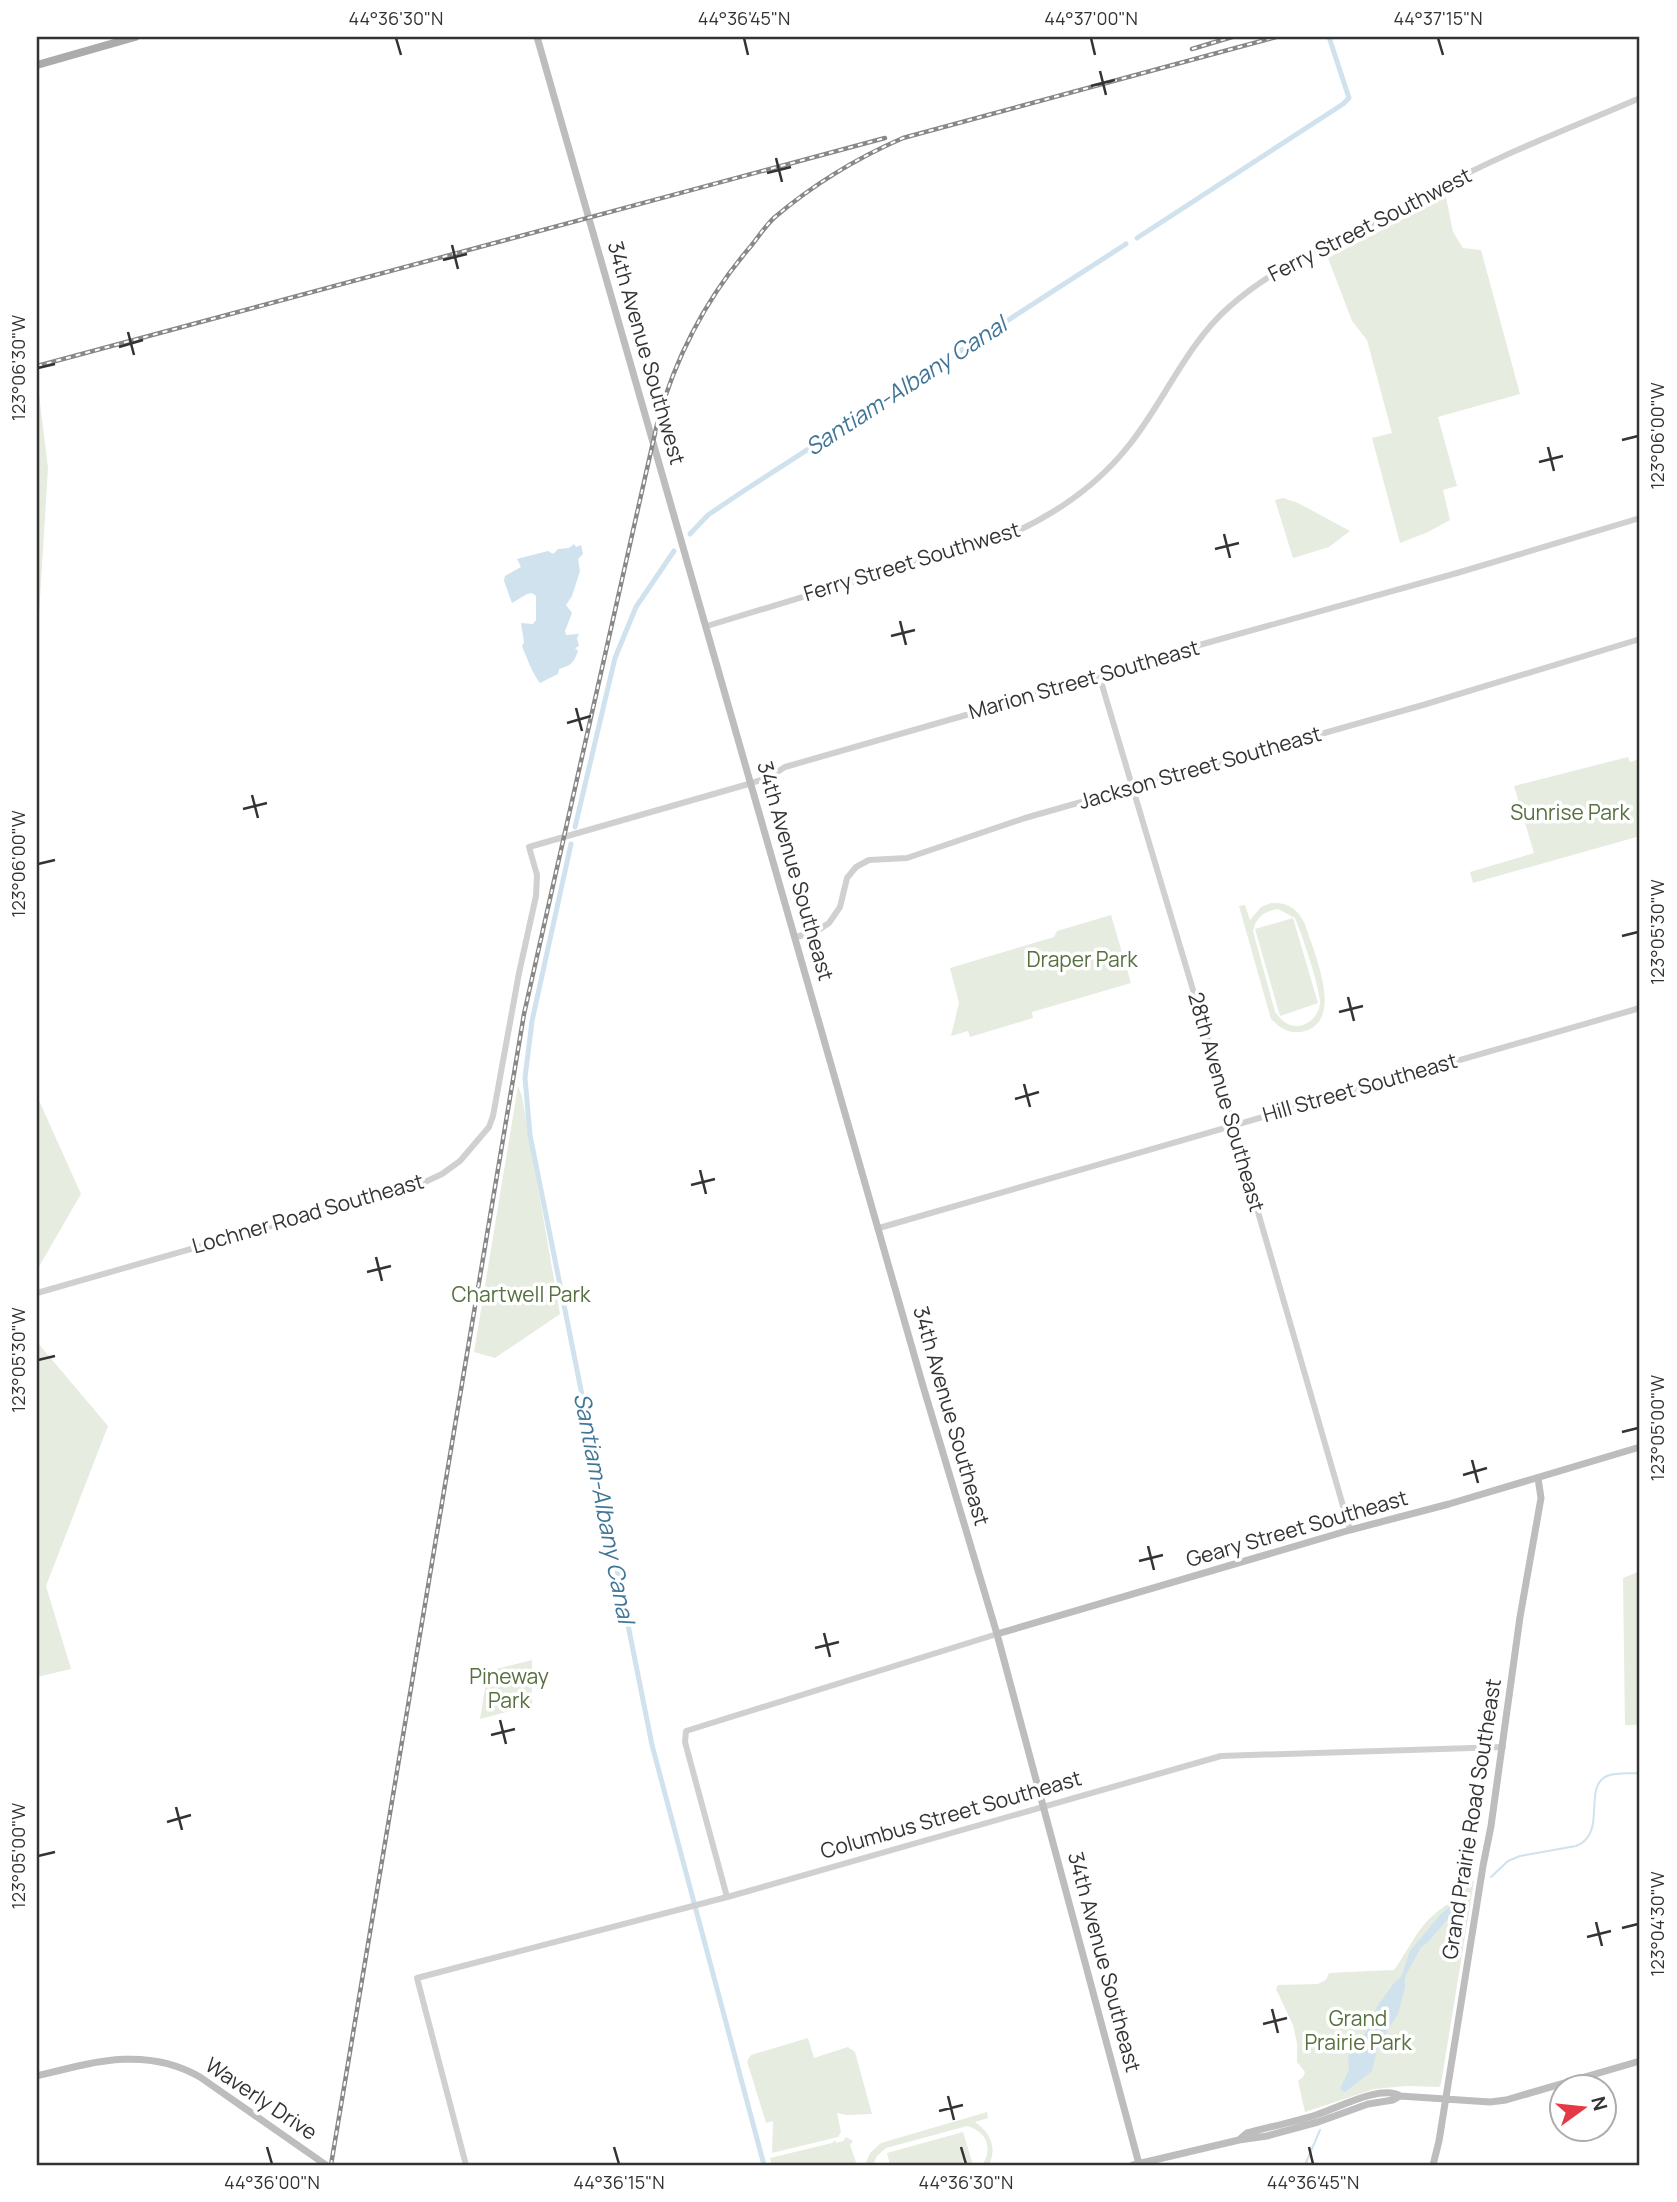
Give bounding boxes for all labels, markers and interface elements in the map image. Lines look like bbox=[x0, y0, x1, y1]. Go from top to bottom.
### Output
text: 44°36'30"N bbox=[349, 6, 443, 30]
text: 44°36'45"N bbox=[698, 6, 790, 30]
text: 44°37'00"N bbox=[1044, 6, 1138, 30]
text: 44°37'15"N bbox=[1393, 6, 1483, 30]
street label: Ferry Street Southwest bbox=[1263, 161, 1476, 288]
street label: 34th Avenue Southwest bbox=[602, 238, 692, 468]
water label: Santiam-Albany Canal bbox=[799, 307, 1014, 462]
text: 123°06'30"W bbox=[6, 315, 30, 421]
text: 123°06'00"W bbox=[1645, 382, 1669, 490]
street label: Ferry Street Southwest bbox=[800, 515, 1023, 607]
street label: Marion Street Southeast bbox=[965, 633, 1202, 725]
street label: Jackson Street Southeast bbox=[1075, 719, 1324, 815]
street label: 34th Avenue Southeast bbox=[751, 758, 841, 984]
park label: Sunrise Park bbox=[1510, 798, 1630, 826]
text: 123°06'00"W bbox=[6, 810, 30, 918]
text: 123°05'30"W bbox=[1645, 879, 1669, 985]
park label: Draper Park bbox=[1026, 945, 1138, 973]
street label: 28th Avenue Southeast bbox=[1182, 989, 1272, 1215]
street label: Hill Street Southeast bbox=[1259, 1046, 1460, 1128]
street label: Lochner Road Southeast bbox=[189, 1167, 427, 1260]
park label: Chartwell Park bbox=[452, 1280, 591, 1308]
street label: 34th Avenue Southeast bbox=[907, 1303, 997, 1529]
text: 123°05'30"W bbox=[6, 1307, 30, 1413]
text: 123°05'00"W bbox=[1645, 1375, 1669, 1481]
water label: Santiam-Albany Canal bbox=[567, 1390, 644, 1628]
street label: Geary Street Southeast bbox=[1183, 1483, 1411, 1573]
park label: Pineway Park bbox=[469, 1662, 549, 1714]
street label: Grand Prairie Road Southeast bbox=[1435, 1676, 1507, 1961]
street label: Columbus Street Southeast bbox=[817, 1763, 1085, 1865]
text: 123°05'00"W bbox=[6, 1803, 30, 1909]
street label: 34th Avenue Southeast bbox=[1062, 1848, 1148, 2075]
text: 123°04'30"W bbox=[1645, 1871, 1669, 1977]
park label: Grand Prairie Park bbox=[1304, 2004, 1412, 2056]
street label: Waverly Drive bbox=[200, 2050, 323, 2146]
north arrow bbox=[1548, 2072, 1618, 2142]
text: N bbox=[1585, 2094, 1614, 2114]
text: 44°36'00"N bbox=[224, 2170, 320, 2194]
text: 44°36'15"N bbox=[573, 2170, 665, 2194]
text: 44°36'30"N bbox=[919, 2170, 1013, 2194]
text: 44°36'45"N bbox=[1267, 2170, 1359, 2194]

